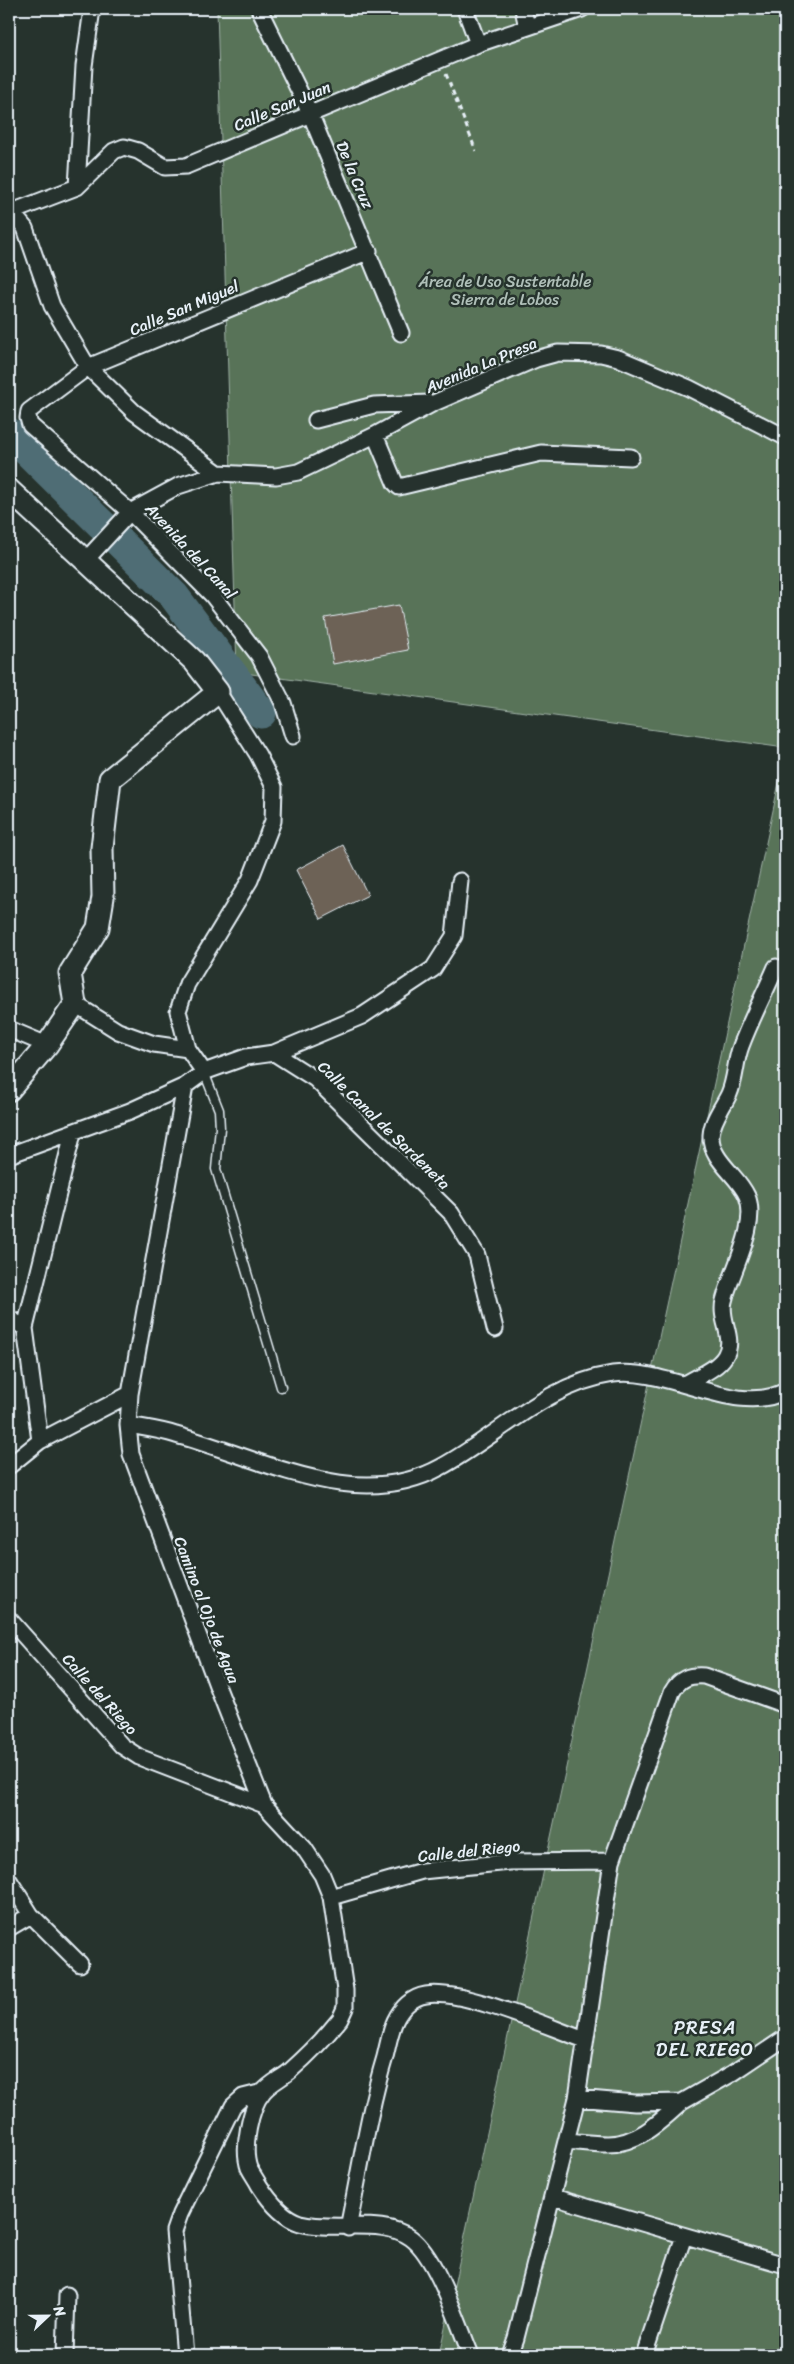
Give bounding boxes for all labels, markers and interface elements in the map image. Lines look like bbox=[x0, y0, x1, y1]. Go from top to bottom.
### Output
street label: Calle San Juan bbox=[229, 72, 336, 140]
street label: De la Cruz bbox=[328, 136, 382, 214]
park label: Área de Uso Sustentable Sierra de Lobos bbox=[418, 267, 591, 314]
street label: Calle San Miguel bbox=[125, 272, 244, 344]
street label: Avenida La Presa bbox=[420, 328, 541, 402]
street label: Avenida del Canal bbox=[137, 495, 244, 607]
street label: Calle Canal de Sardeneta bbox=[310, 1053, 458, 1197]
street label: Camino al Ojo de Agua bbox=[166, 1532, 249, 1689]
street label: Calle del Riego bbox=[55, 1646, 145, 1742]
street label: Calle del Riego bbox=[416, 1831, 522, 1871]
district label: PRESA DEL RIEGO bbox=[656, 2011, 754, 2066]
north arrow bbox=[22, 2292, 72, 2342]
text: N bbox=[46, 2301, 73, 2321]

